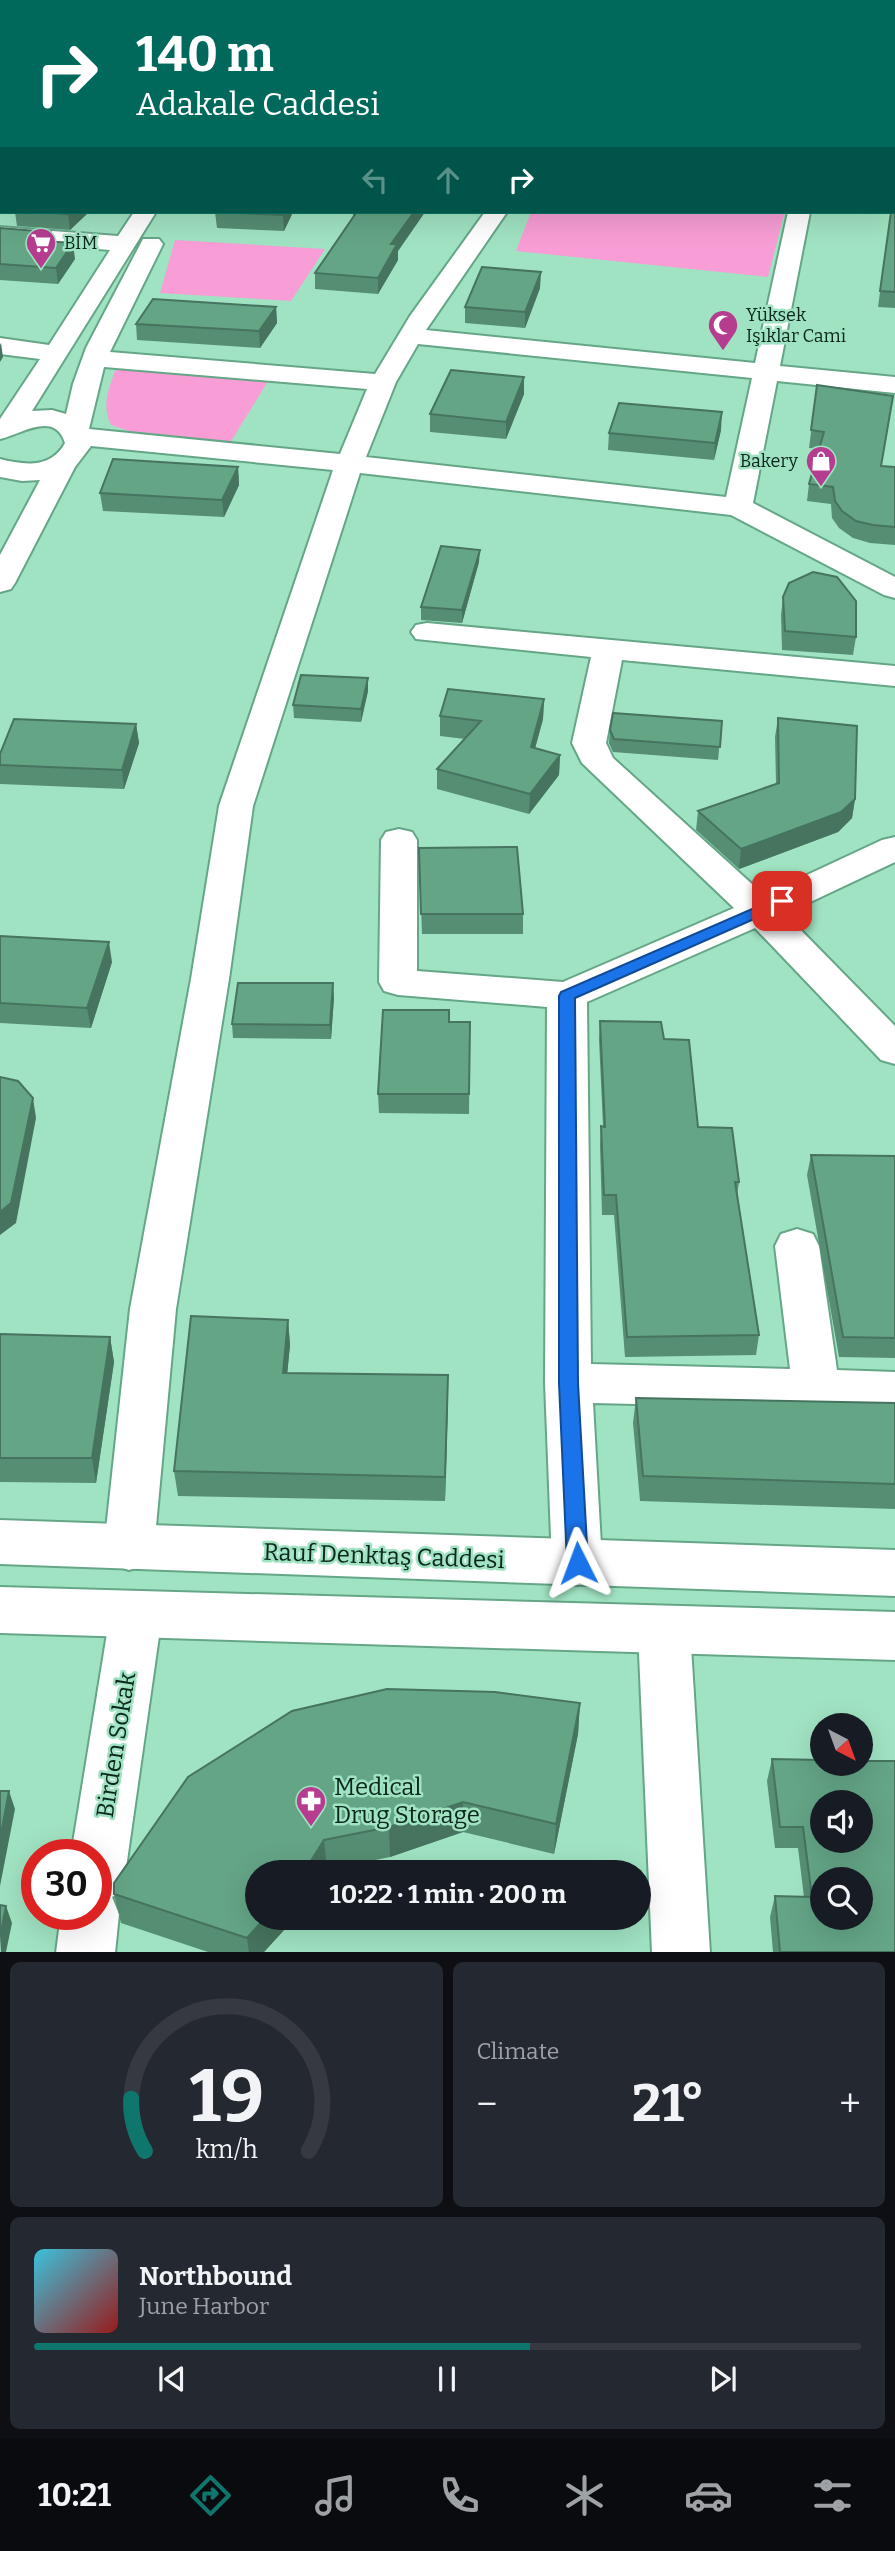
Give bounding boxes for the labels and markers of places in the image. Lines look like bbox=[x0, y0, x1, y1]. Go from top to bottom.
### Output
supermarket icon: BİM bbox=[24, 226, 58, 270]
place label: BİM bbox=[64, 232, 97, 254]
place label: Yüksek Işıklar Cami bbox=[746, 304, 846, 347]
mosque icon: Yüksek Işıklar Cami bbox=[706, 308, 740, 352]
shop icon: Bakery bbox=[804, 444, 838, 488]
place label: Bakery bbox=[740, 450, 798, 472]
pin bbox=[752, 871, 812, 931]
place label: Medical Drug Storage bbox=[334, 1773, 480, 1829]
pharmacy icon: Medical Drug Storage bbox=[294, 1784, 328, 1828]

